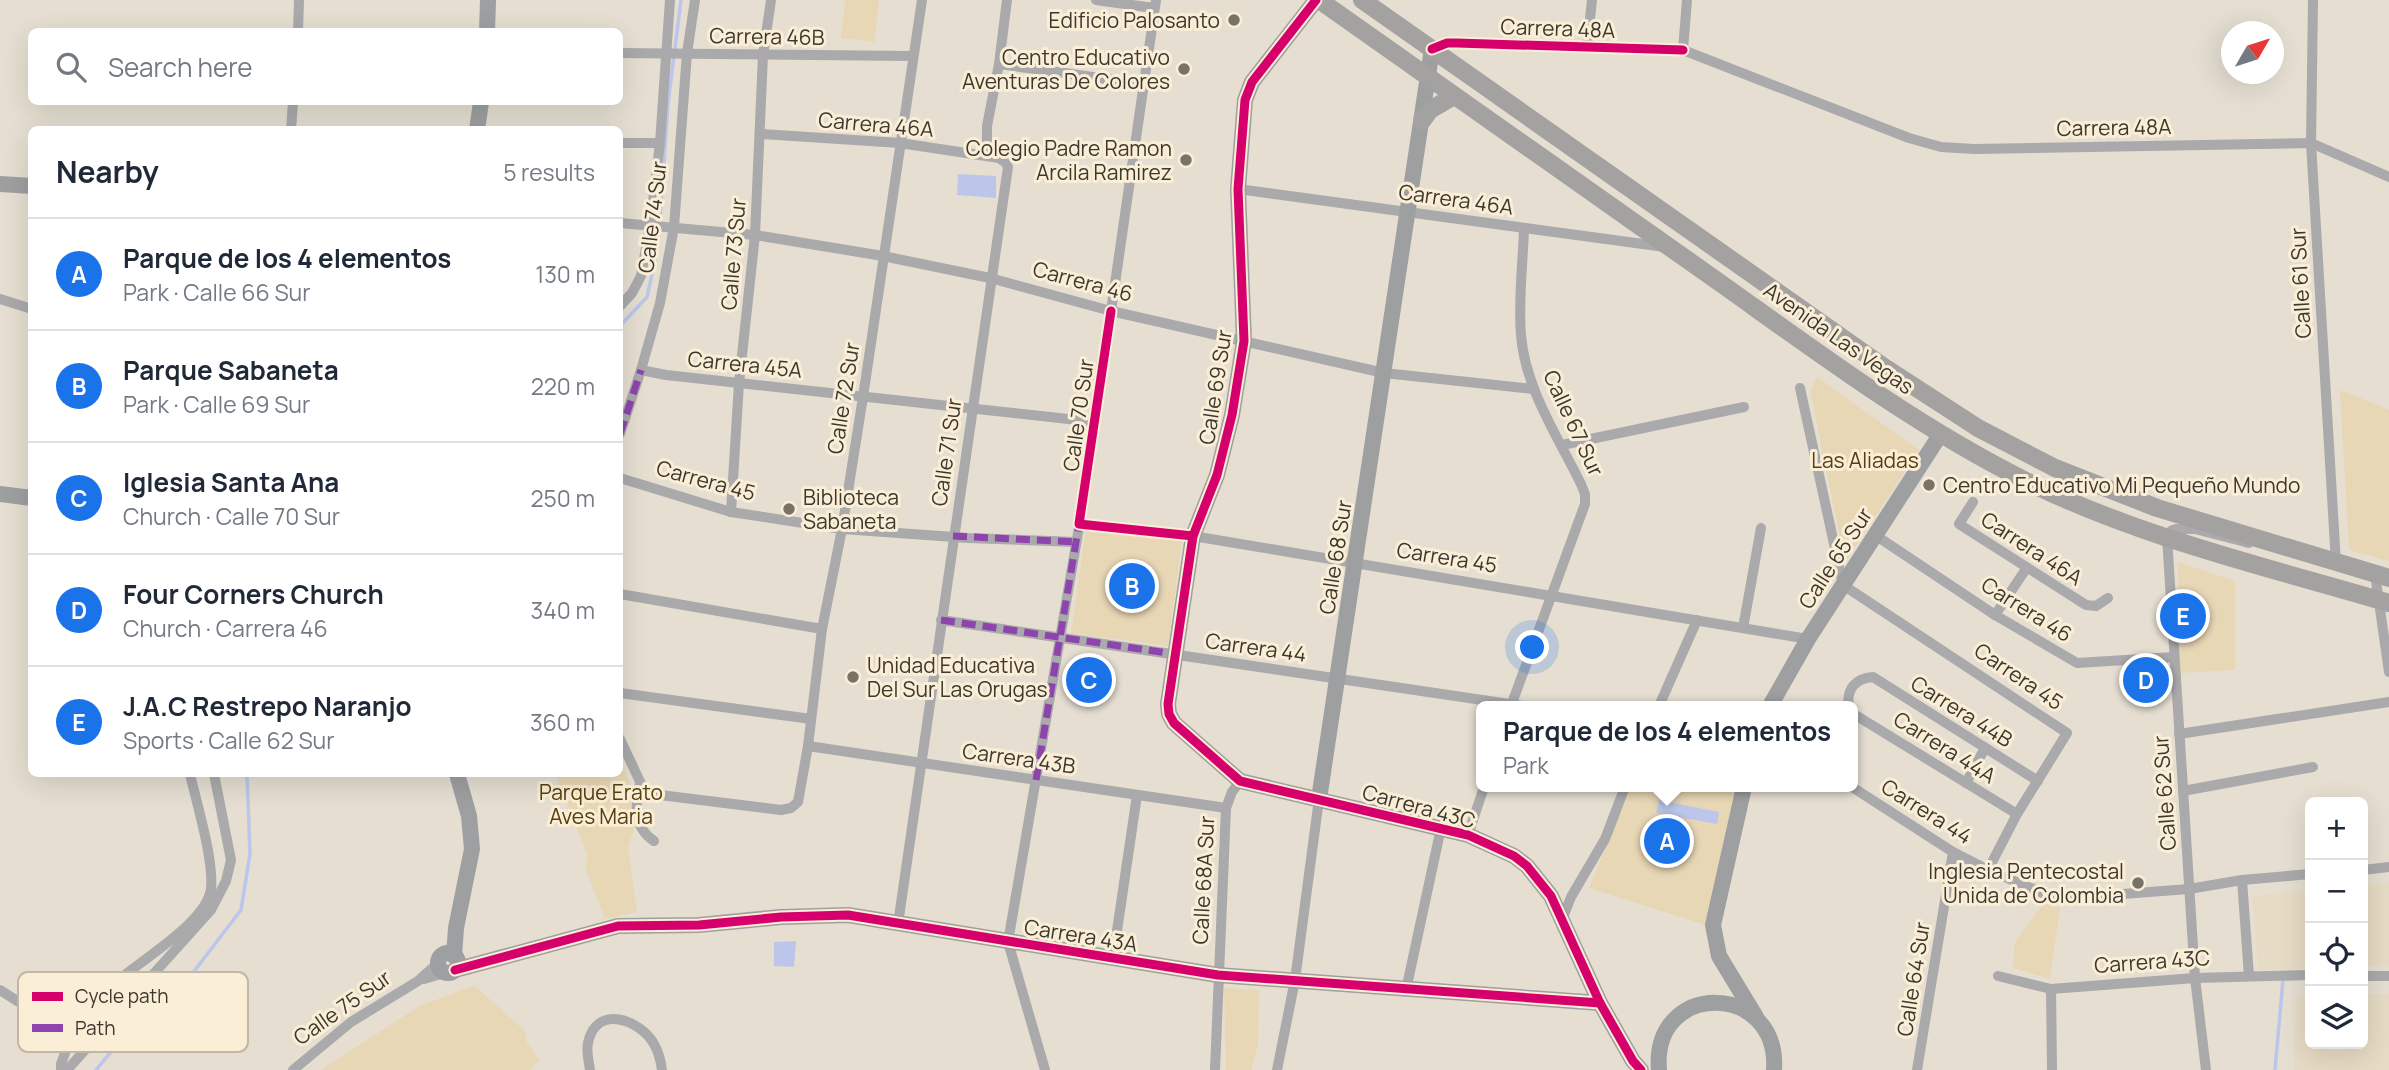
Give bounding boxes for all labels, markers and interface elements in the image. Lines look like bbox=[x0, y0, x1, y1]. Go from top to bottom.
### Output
place label: Edificio Palosanto bbox=[1049, 6, 1220, 34]
marker: Edificio Palosanto bbox=[1226, 12, 1242, 28]
street label: Carrera 48A bbox=[1500, 12, 1616, 44]
street label: Carrera 46B bbox=[709, 21, 825, 51]
north arrow bbox=[2221, 21, 2284, 84]
search box bbox=[28, 28, 623, 105]
place label: Centro Educativo Aventuras De Colores bbox=[962, 43, 1170, 95]
icon: search bbox=[52, 48, 90, 86]
text: Search here bbox=[108, 49, 253, 85]
marker: Centro Educativo Aventuras De Colores bbox=[1176, 61, 1192, 77]
street label: Carrera 46A bbox=[817, 105, 935, 143]
street label: Carrera 48A bbox=[2056, 112, 2172, 142]
place label: Colegio Padre Ramon Arcila Ramirez bbox=[966, 134, 1172, 186]
text: Nearby bbox=[56, 151, 159, 192]
marker: Colegio Padre Ramon Arcila Ramirez bbox=[1178, 152, 1194, 168]
text: 5 results bbox=[503, 156, 595, 188]
street label: Calle 74 Sur bbox=[631, 159, 673, 274]
street label: Carrera 46A bbox=[1397, 177, 1515, 221]
street label: Calle 73 Sur bbox=[714, 196, 752, 311]
street label: Calle 61 Sur bbox=[2283, 226, 2317, 339]
text: Parque de los 4 elementos bbox=[123, 240, 451, 276]
street label: Carrera 46 bbox=[1030, 254, 1136, 308]
text: A bbox=[71, 258, 87, 290]
text: 130 m bbox=[535, 258, 595, 290]
text: Park · Calle 66 Sur bbox=[123, 276, 311, 308]
street label: Avenida Las Vegas bbox=[1759, 276, 1919, 400]
street label: Calle 69 Sur bbox=[1192, 327, 1238, 446]
street label: Calle 72 Sur bbox=[820, 340, 866, 456]
street label: Carrera 45A bbox=[686, 344, 804, 384]
text: Parque Sabaneta bbox=[123, 352, 339, 388]
street label: Calle 70 Sur bbox=[1056, 356, 1100, 473]
street label: Calle 67 Sur bbox=[1537, 366, 1611, 481]
text: B bbox=[72, 370, 86, 402]
text: 220 m bbox=[531, 370, 595, 402]
text: Park · Calle 69 Sur bbox=[123, 388, 310, 420]
street label: Calle 71 Sur bbox=[925, 396, 968, 508]
park label: Las Aliadas bbox=[1811, 446, 1919, 474]
street label: Carrera 45 bbox=[653, 453, 759, 507]
text: Iglesia Santa Ana bbox=[123, 464, 339, 500]
place label: Centro Educativo Mi Pequeño Mundo bbox=[1943, 471, 2300, 499]
marker: Centro Educativo Mi Pequeño Mundo bbox=[1921, 477, 1937, 493]
text: C bbox=[71, 482, 88, 514]
text: 250 m bbox=[530, 482, 595, 514]
place label: Biblioteca Sabaneta bbox=[803, 483, 899, 535]
street label: Calle 68 Sur bbox=[1312, 497, 1358, 616]
text: Church · Calle 70 Sur bbox=[123, 500, 340, 532]
marker: Biblioteca Sabaneta bbox=[781, 501, 797, 517]
street label: Calle 65 Sur bbox=[1792, 502, 1878, 614]
street label: Carrera 46A bbox=[1976, 505, 2088, 591]
street label: Carrera 45 bbox=[1395, 535, 1499, 579]
pin: B bbox=[1109, 560, 1155, 612]
street label: Carrera 46 bbox=[1976, 570, 2078, 648]
text: Four Corners Church bbox=[123, 576, 384, 612]
pin: E bbox=[2160, 590, 2206, 642]
text: D bbox=[71, 594, 87, 626]
text: 340 m bbox=[531, 594, 595, 626]
text: Church · Carrera 46 bbox=[123, 612, 328, 644]
street label: Carrera 44 bbox=[1204, 626, 1308, 668]
your location bbox=[1515, 630, 1549, 664]
street label: Carrera 45 bbox=[1969, 636, 2069, 716]
place label: Unidad Educativa Del Sur Las Orugas bbox=[867, 651, 1048, 703]
pin: C bbox=[1066, 654, 1112, 706]
pin: D bbox=[2123, 654, 2169, 706]
marker: Unidad Educativa Del Sur Las Orugas bbox=[845, 669, 861, 685]
street label: Carrera 44B bbox=[1906, 669, 2018, 753]
text: J.A.C Restrepo Naranjo bbox=[123, 688, 412, 724]
popup bbox=[1476, 701, 1858, 792]
street label: Carrera 44A bbox=[1889, 705, 2001, 789]
text: E bbox=[72, 706, 86, 738]
text: 360 m bbox=[530, 706, 595, 738]
text: Parque de los 4 elementos bbox=[1503, 713, 1831, 749]
text: Sports · Calle 62 Sur bbox=[123, 724, 335, 756]
street label: Calle 62 Sur bbox=[2146, 734, 2182, 851]
street label: Carrera 43B bbox=[961, 736, 1077, 780]
text: Park bbox=[1503, 749, 1549, 781]
street label: Carrera 44 bbox=[1876, 772, 1978, 850]
street label: Carrera 43C bbox=[1359, 777, 1479, 835]
park label: Parque Erato Aves Maria bbox=[539, 778, 663, 830]
map controls bbox=[2305, 797, 2368, 1049]
button: + bbox=[2305, 797, 2368, 860]
street label: Calle 68A Sur bbox=[1186, 815, 1220, 945]
pin: A bbox=[1644, 815, 1690, 867]
place label: Inglesia Pentecostal Unida de Colombia bbox=[1928, 857, 2124, 909]
button: − bbox=[2305, 860, 2368, 923]
marker: Inglesia Pentecostal Unida de Colombia bbox=[2130, 875, 2146, 891]
street label: Carrera 43A bbox=[1022, 912, 1140, 958]
street label: Calle 64 Sur bbox=[1890, 919, 1936, 1038]
button: locate bbox=[2305, 923, 2368, 986]
street label: Carrera 43C bbox=[2093, 943, 2211, 979]
street label: Calle 75 Sur bbox=[288, 963, 397, 1051]
legend bbox=[18, 972, 248, 1052]
text: Cycle path bbox=[75, 983, 169, 1009]
button: layers bbox=[2305, 986, 2368, 1049]
text: Path bbox=[75, 1015, 115, 1041]

